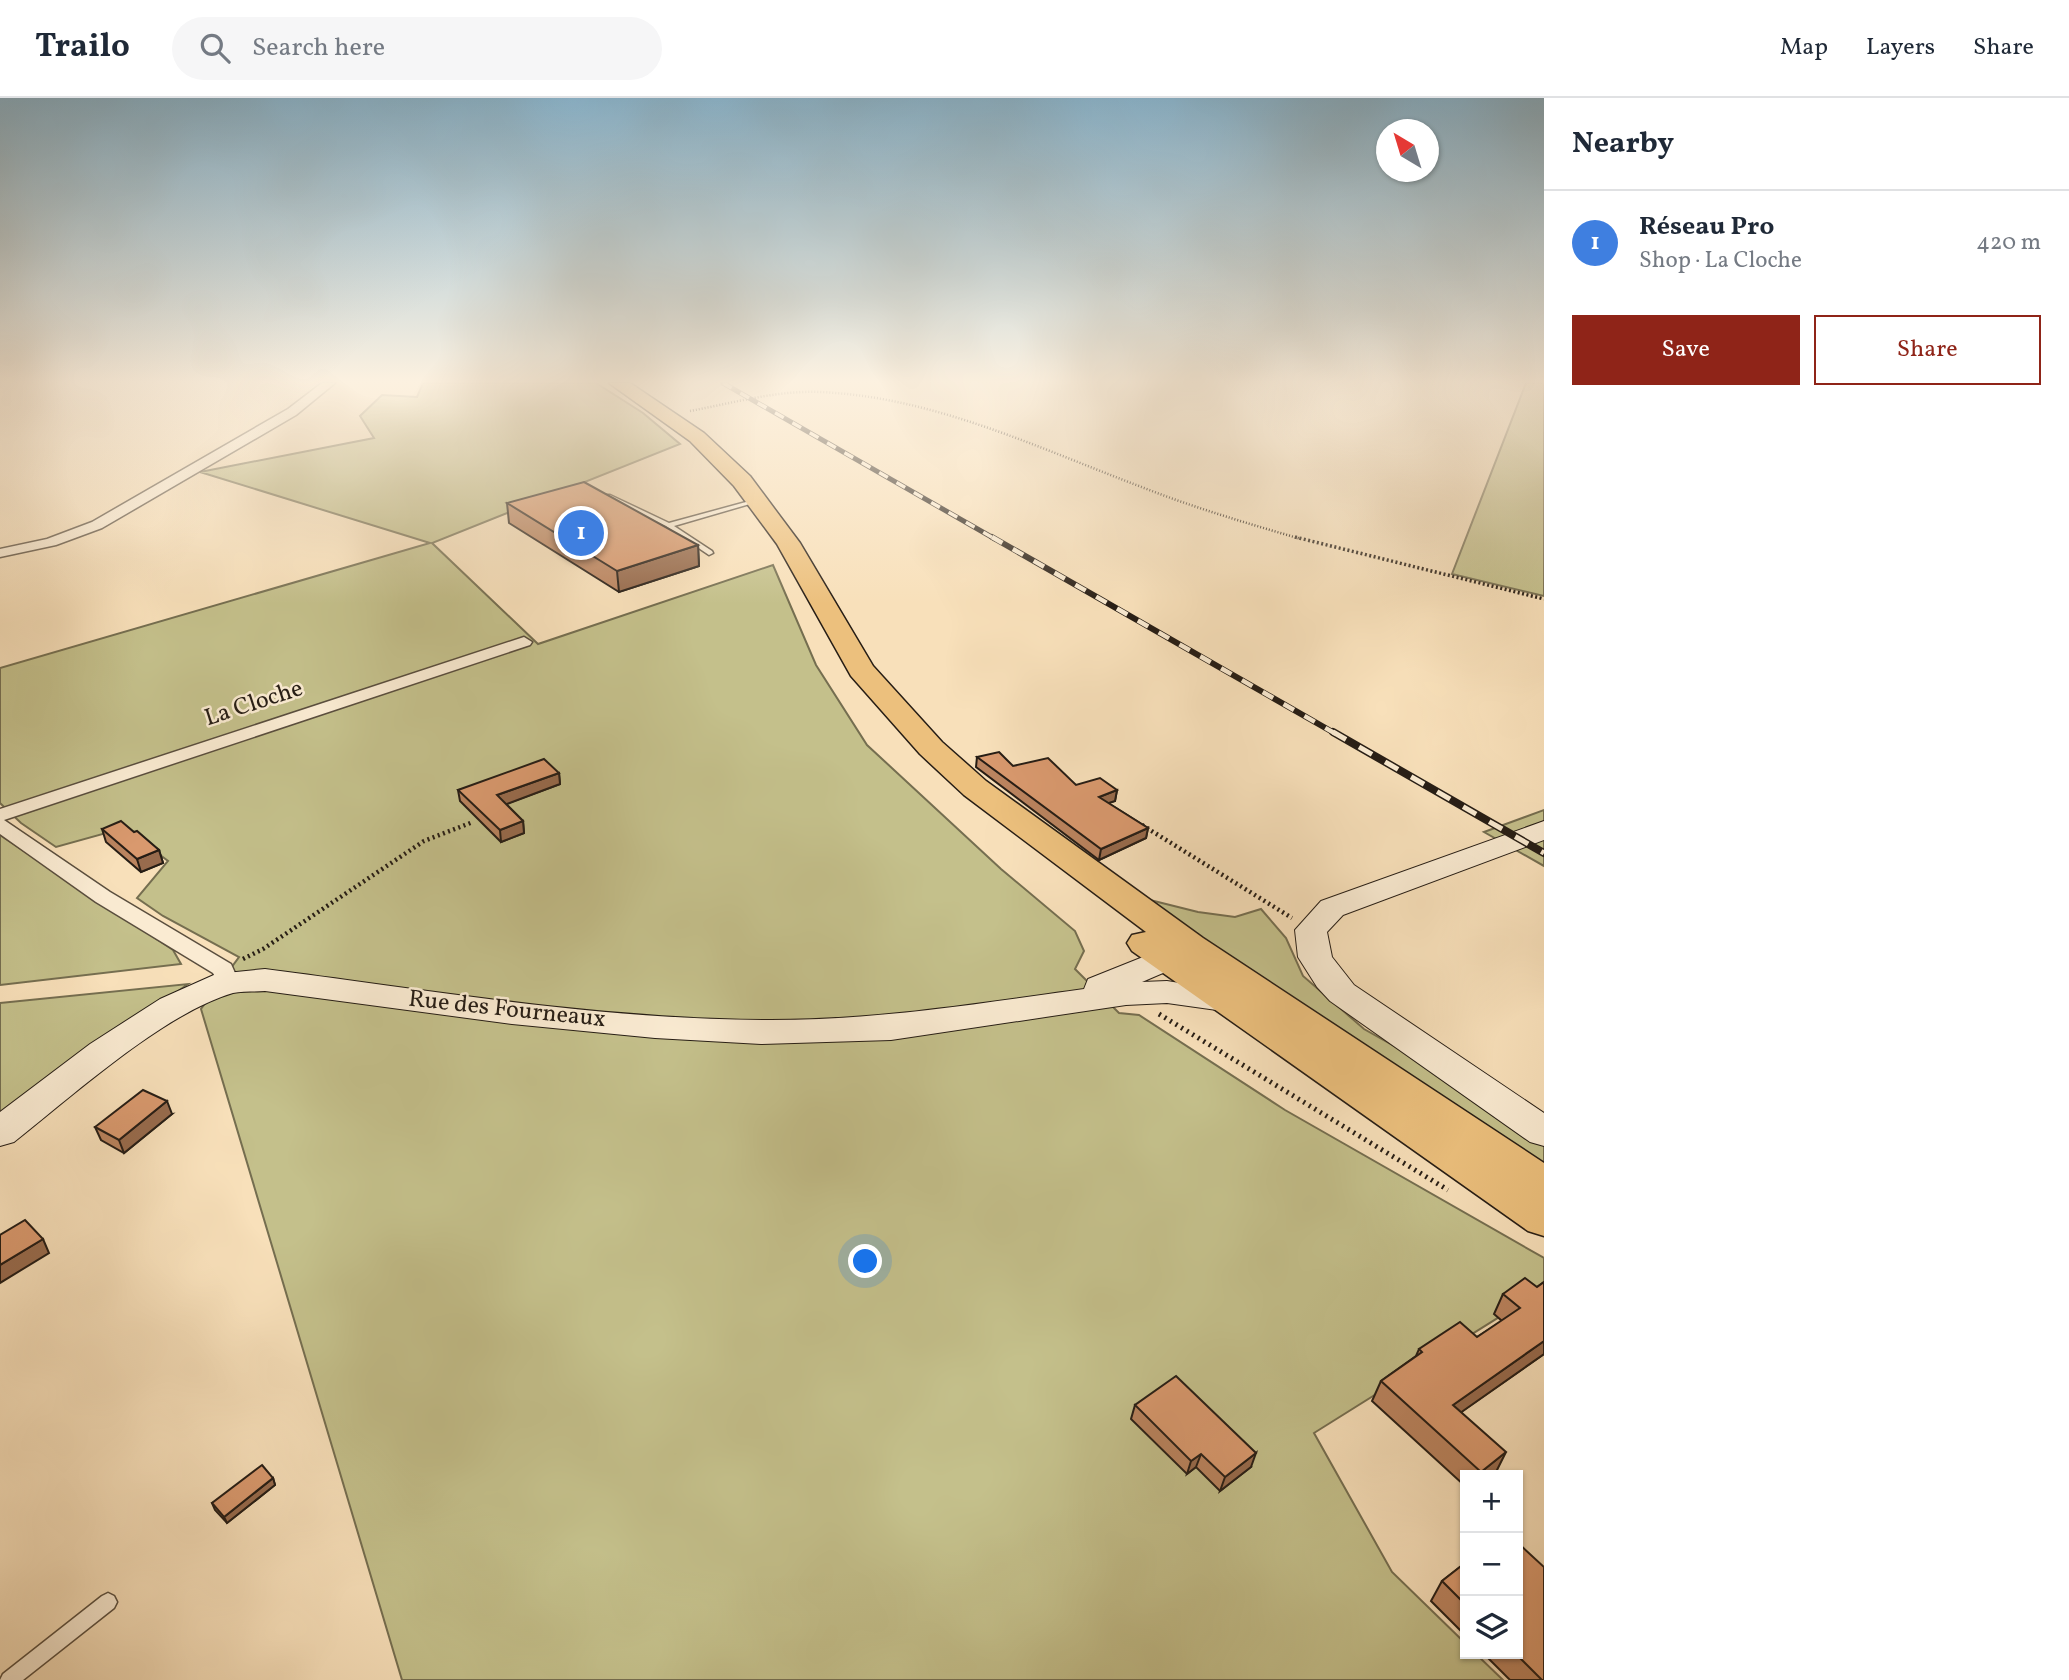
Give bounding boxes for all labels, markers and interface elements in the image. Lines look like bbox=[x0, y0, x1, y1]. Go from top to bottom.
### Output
search box bbox=[172, 17, 662, 80]
text: Trailo bbox=[35, 25, 130, 71]
icon: search bbox=[196, 29, 234, 67]
text: Search here bbox=[252, 30, 385, 66]
text: Map bbox=[1780, 31, 1828, 65]
text: Layers bbox=[1866, 31, 1935, 65]
text: Share bbox=[1973, 31, 2034, 65]
north arrow bbox=[1376, 119, 1439, 182]
text: Nearby bbox=[1572, 123, 1674, 165]
text: Réseau Pro bbox=[1639, 209, 1774, 245]
text: 1 bbox=[1590, 227, 1600, 259]
text: 420 m bbox=[1976, 227, 2041, 259]
text: Shop · La Cloche bbox=[1639, 245, 1802, 277]
button: Save bbox=[1572, 315, 1800, 385]
button: Share bbox=[1814, 315, 2041, 385]
pin: 1 bbox=[558, 507, 604, 559]
street label: La Cloche bbox=[200, 672, 308, 736]
street label: Rue des Fourneaux bbox=[407, 983, 607, 1037]
your location bbox=[848, 1244, 882, 1278]
map controls bbox=[1460, 1470, 1523, 1659]
button: + bbox=[1460, 1470, 1523, 1533]
button: − bbox=[1460, 1533, 1523, 1596]
button: layers bbox=[1460, 1596, 1523, 1659]

